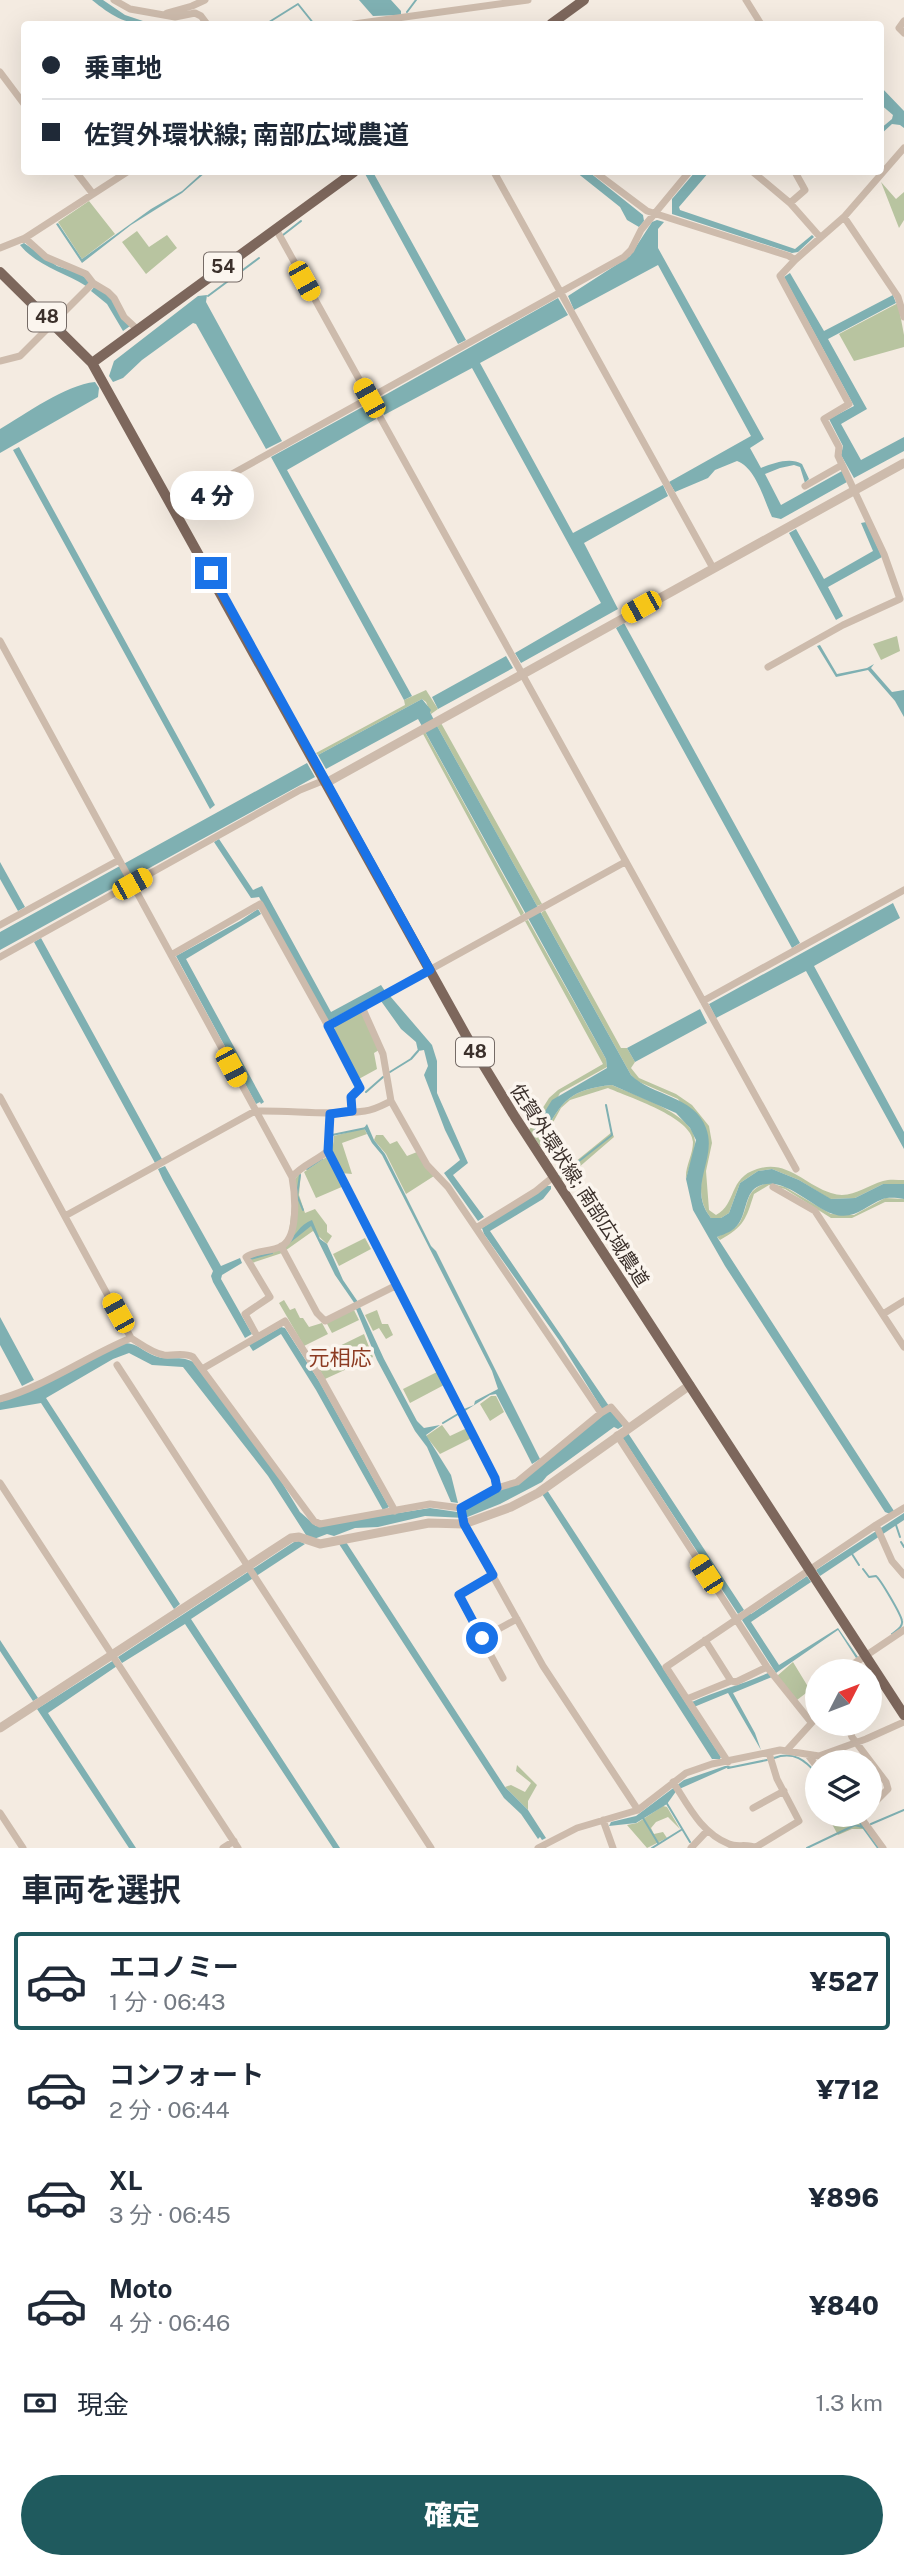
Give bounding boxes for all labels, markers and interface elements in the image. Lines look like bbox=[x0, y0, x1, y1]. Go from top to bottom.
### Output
text: 乗車地 bbox=[84, 52, 162, 83]
text: 佐賀外環状線; 南部広域農道 bbox=[84, 119, 409, 150]
road number: 54 bbox=[204, 253, 242, 282]
car bbox=[285, 258, 324, 304]
road number: 48 bbox=[28, 302, 66, 332]
car bbox=[350, 375, 389, 421]
callout: 4 分 bbox=[169, 472, 253, 520]
text: 4 分 bbox=[190, 482, 234, 509]
route end bbox=[195, 557, 227, 589]
car bbox=[618, 588, 665, 626]
car bbox=[109, 865, 156, 903]
road number: 48 bbox=[456, 1037, 494, 1066]
car bbox=[212, 1044, 251, 1090]
street label: 佐賀外環状線; 南部広域農道 bbox=[506, 1080, 654, 1290]
car bbox=[99, 1290, 138, 1336]
district label: 元相応 bbox=[309, 1345, 372, 1370]
car bbox=[686, 1551, 727, 1597]
route start bbox=[466, 1622, 498, 1654]
north arrow bbox=[805, 1659, 882, 1736]
map controls bbox=[805, 1659, 882, 1827]
button: layers bbox=[805, 1750, 882, 1827]
text: 車両を選択 bbox=[21, 1871, 181, 1908]
icon: car bbox=[25, 1950, 88, 2013]
text: エコノミー bbox=[109, 1951, 239, 1982]
text: ¥527 bbox=[810, 1966, 879, 1997]
text: 1 分 · 06:43 bbox=[109, 1988, 225, 2015]
icon: car bbox=[25, 2058, 88, 2121]
text: コンフォート bbox=[109, 2059, 264, 2090]
text: ¥712 bbox=[816, 2074, 879, 2105]
text: 2 分 · 06:44 bbox=[109, 2096, 230, 2123]
text: XL bbox=[109, 2165, 143, 2196]
icon: car bbox=[25, 2166, 88, 2229]
text: ¥896 bbox=[809, 2182, 879, 2213]
text: 3 分 · 06:45 bbox=[109, 2201, 231, 2228]
text: Moto bbox=[109, 2273, 172, 2304]
icon: car bbox=[25, 2274, 88, 2337]
text: ¥840 bbox=[809, 2290, 879, 2321]
text: 4 分 · 06:46 bbox=[109, 2309, 230, 2336]
icon: cash bbox=[21, 2384, 59, 2422]
text: 現金 bbox=[77, 2389, 129, 2420]
text: 1.3 km bbox=[816, 2389, 883, 2416]
button: 確定 bbox=[21, 2475, 883, 2555]

